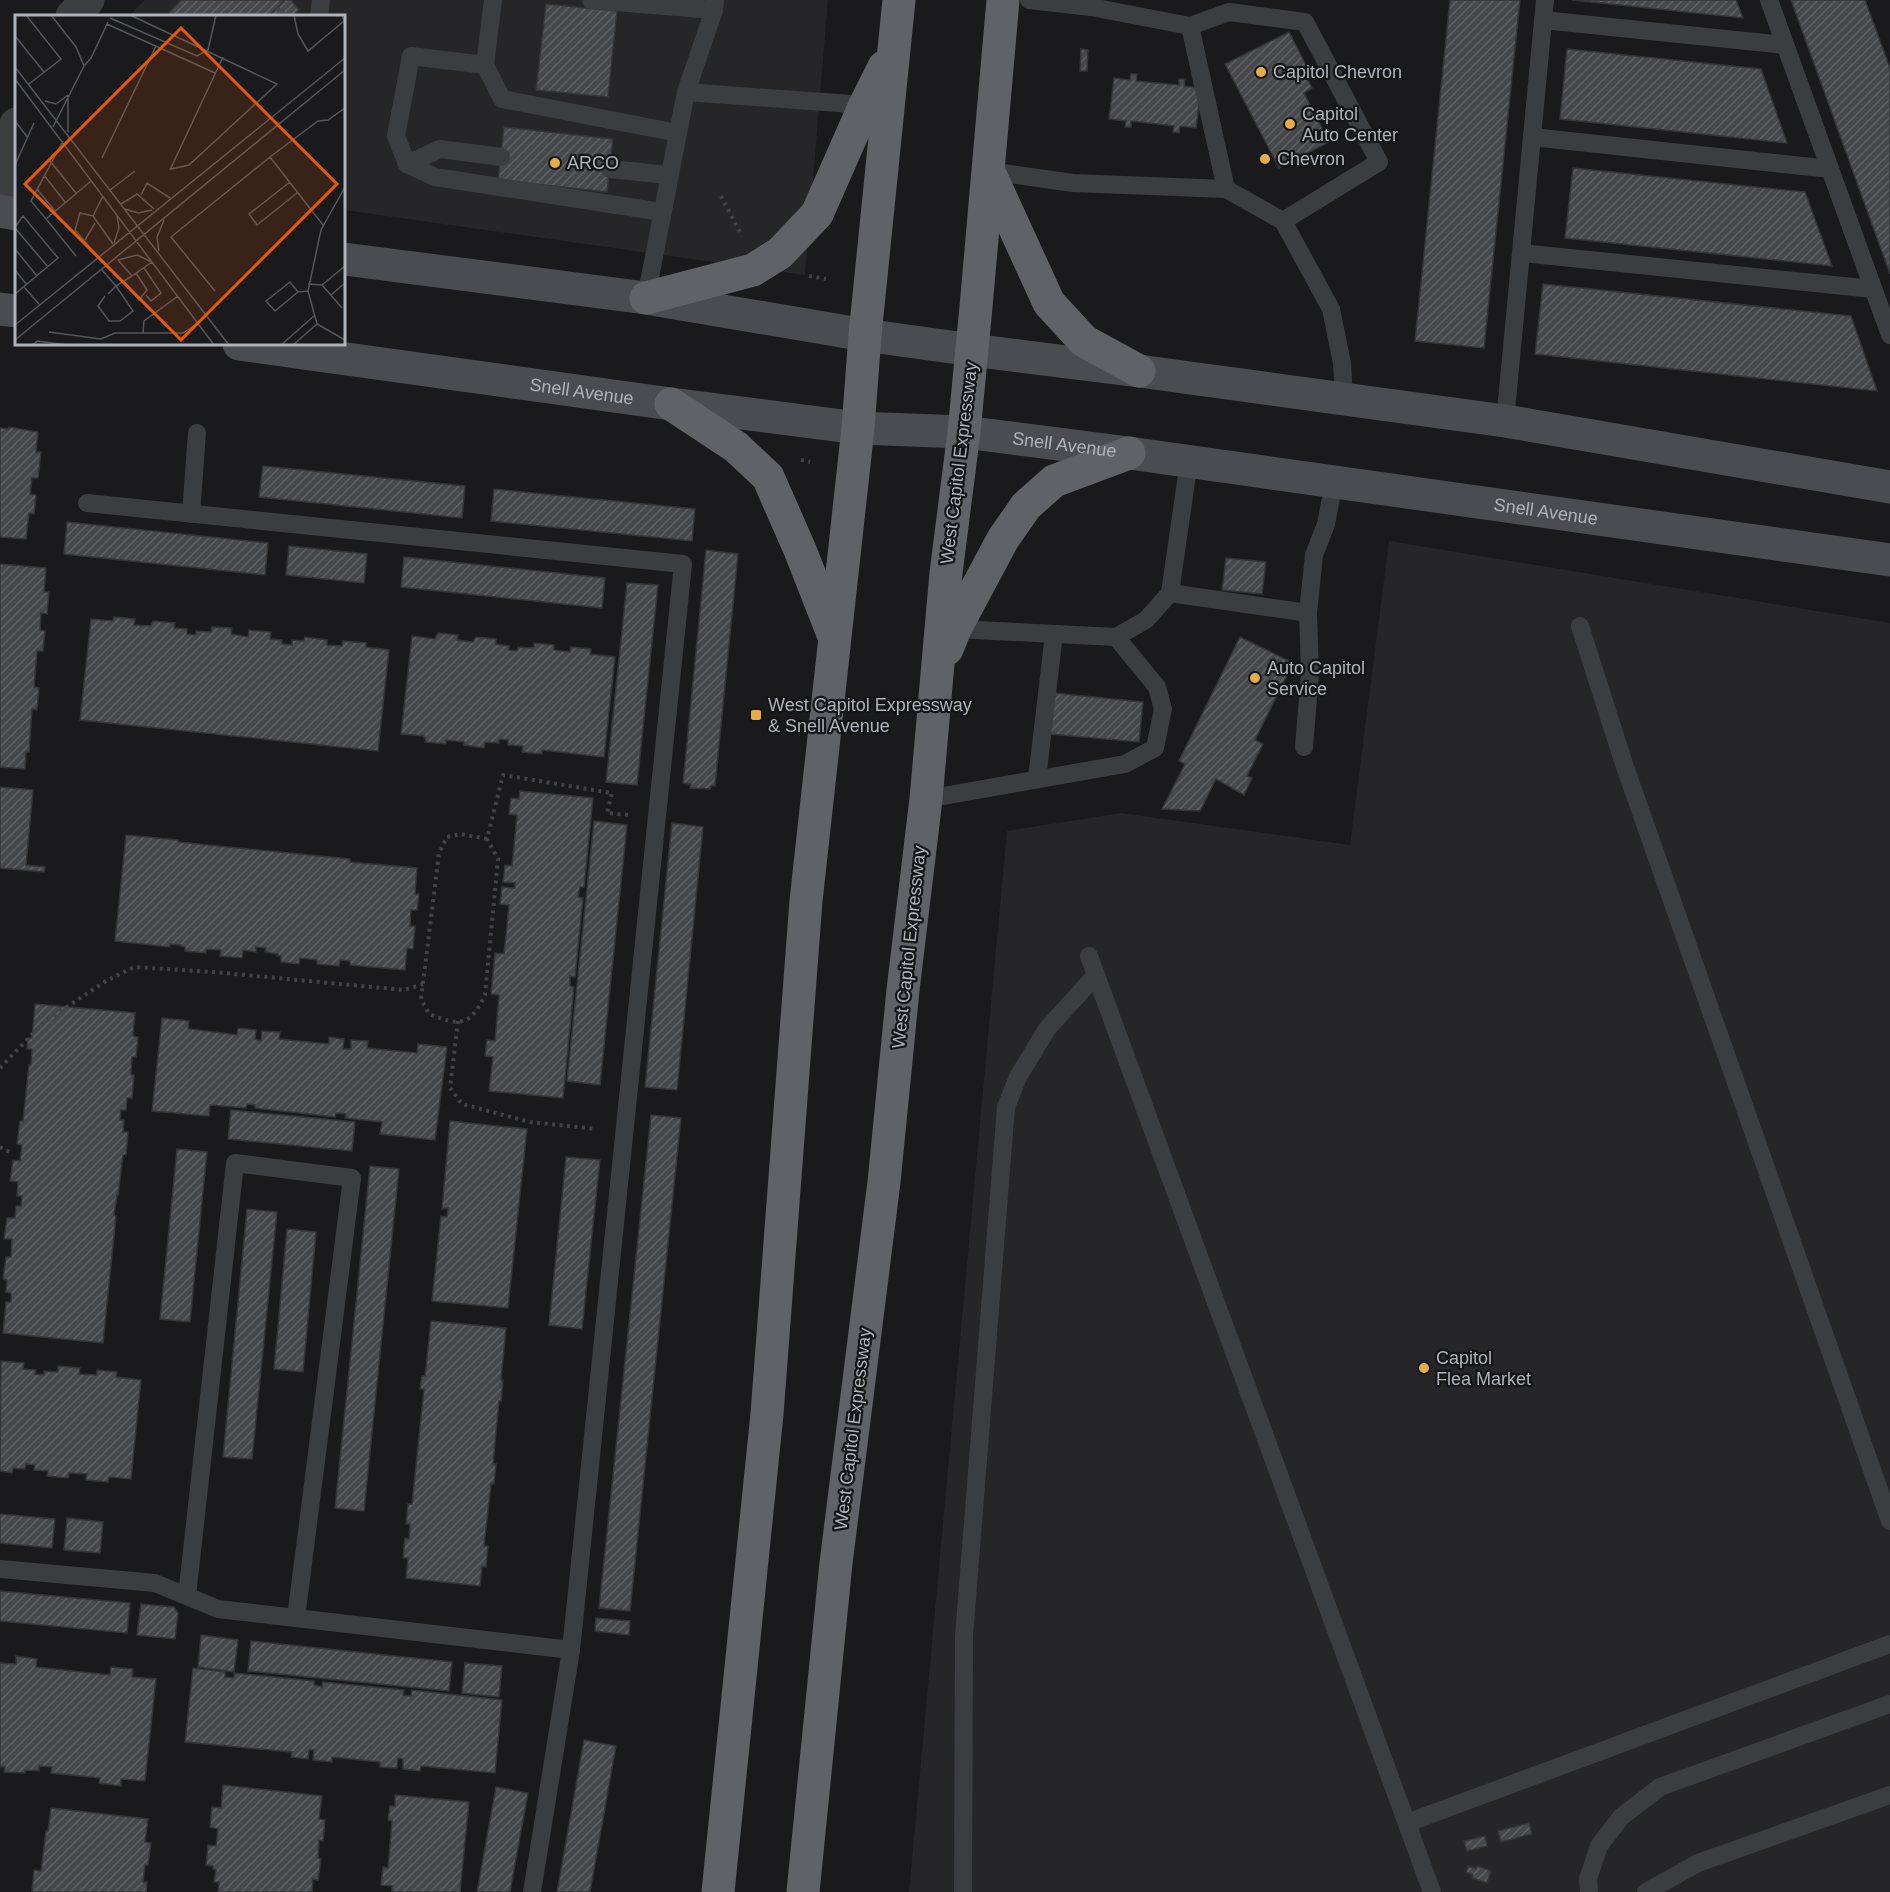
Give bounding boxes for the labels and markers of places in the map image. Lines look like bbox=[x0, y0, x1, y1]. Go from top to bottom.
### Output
place label: Capitol Chevron bbox=[1273, 62, 1402, 82]
marker: Capitol Chevron bbox=[1254, 65, 1268, 79]
place label: Capitol Auto Center bbox=[1302, 104, 1398, 145]
marker: Capitol Auto Center bbox=[1283, 117, 1297, 131]
place label: Chevron bbox=[1277, 149, 1345, 169]
marker: Chevron bbox=[1258, 152, 1272, 166]
place label: ARCO bbox=[567, 153, 619, 173]
marker: ARCO bbox=[548, 156, 562, 170]
place label: Auto Capitol Service bbox=[1267, 658, 1365, 699]
marker: Auto Capitol Service bbox=[1248, 671, 1262, 685]
place label: West Capitol Expressway & Snell Avenue bbox=[768, 695, 972, 736]
marker: West Capitol Expressway & Snell Avenue bbox=[749, 708, 763, 722]
place label: Capitol Flea Market bbox=[1436, 1348, 1531, 1389]
marker: Capitol Flea Market bbox=[1417, 1361, 1431, 1375]

